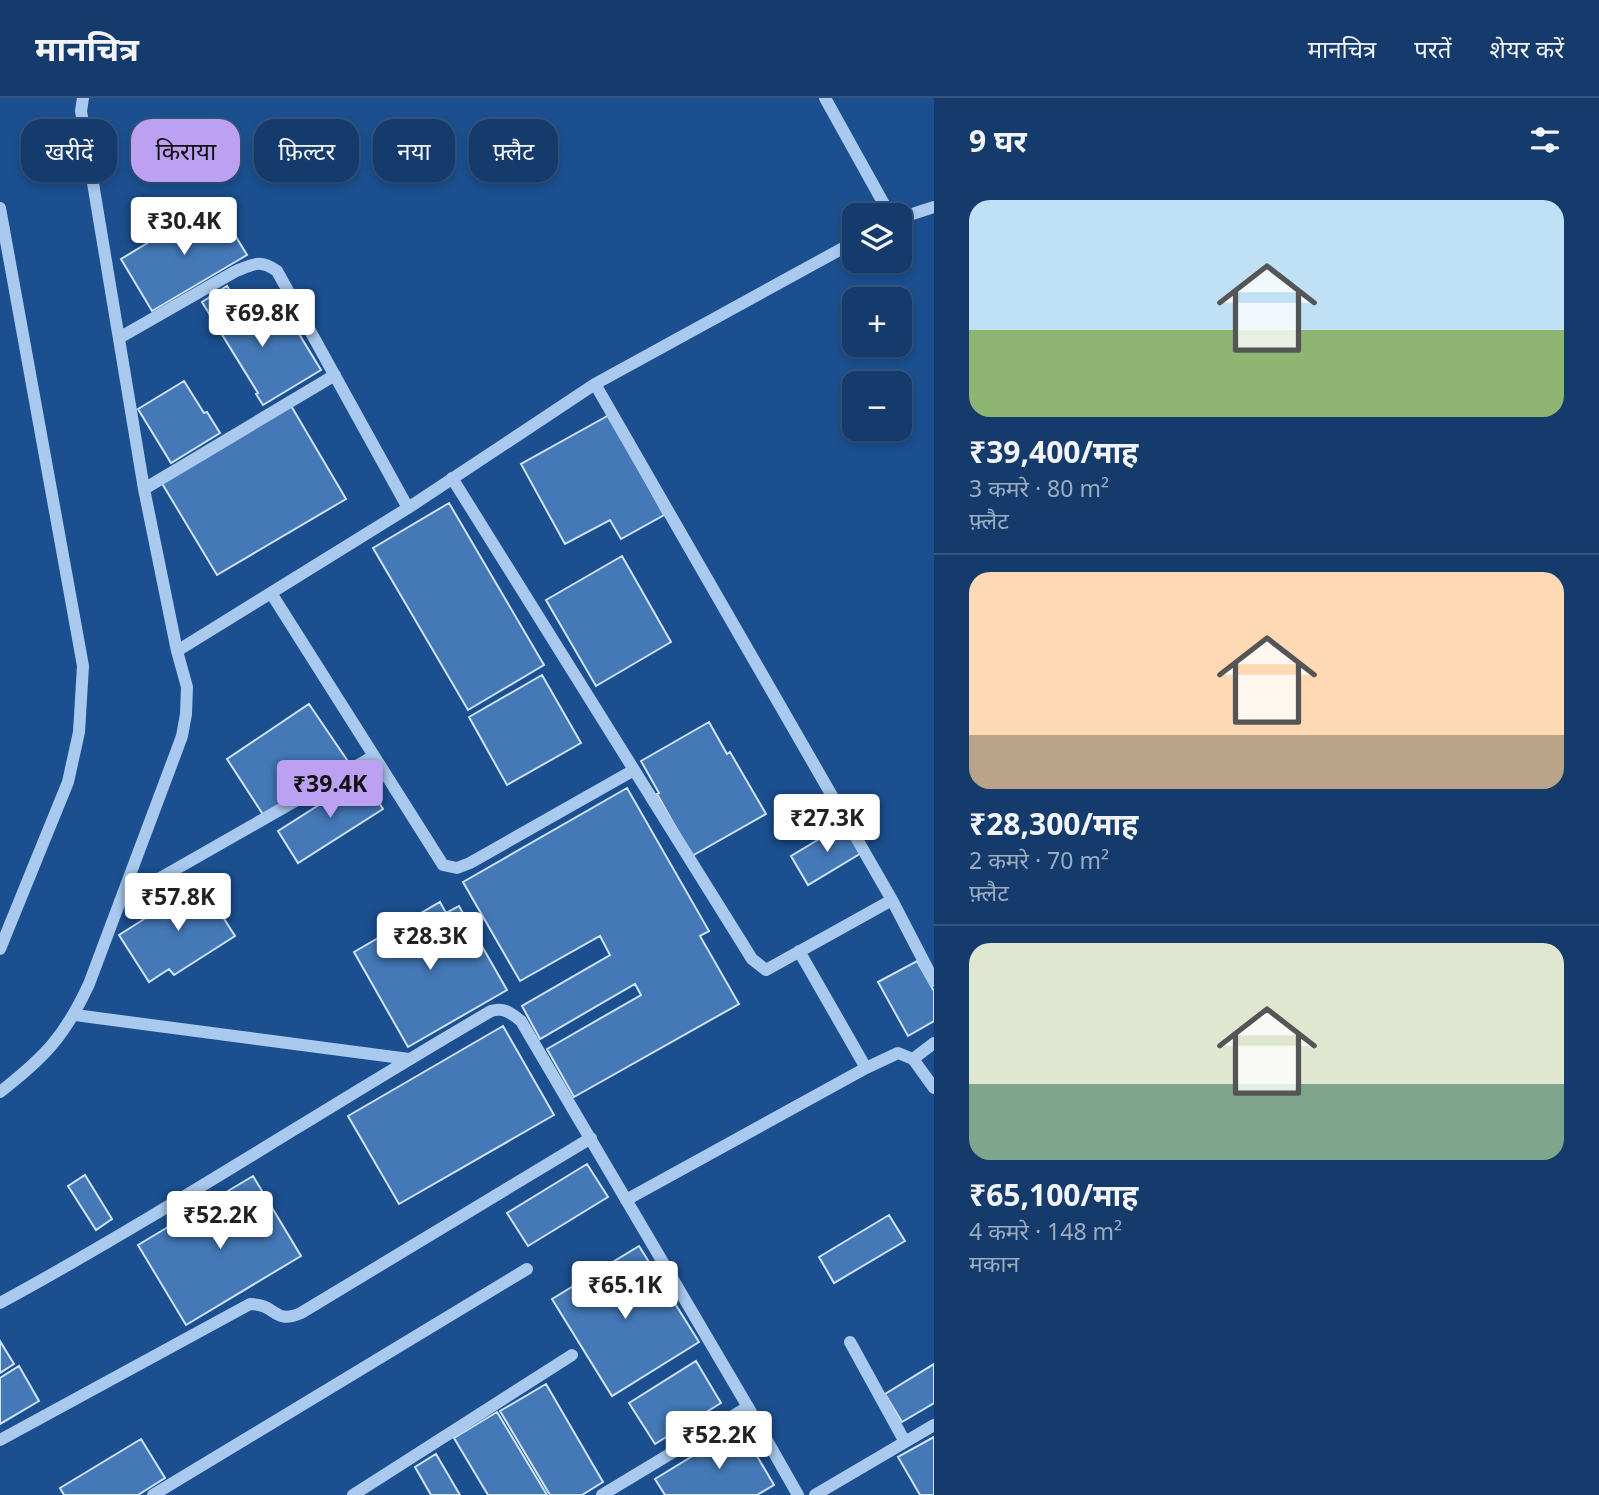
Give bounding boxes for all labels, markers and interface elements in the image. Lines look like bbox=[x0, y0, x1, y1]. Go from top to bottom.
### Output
text: मानचित्र bbox=[35, 26, 139, 71]
text: मानचित्र bbox=[1308, 32, 1376, 65]
text: परतें bbox=[1414, 32, 1451, 65]
text: शेयर करें bbox=[1489, 32, 1564, 65]
chip: खरीदें bbox=[21, 119, 117, 182]
chip: किराया bbox=[131, 119, 240, 182]
chip: फ़िल्टर bbox=[254, 119, 359, 182]
chip: नया bbox=[373, 119, 455, 182]
chip: फ़्लैट bbox=[469, 119, 558, 182]
text: 9 घर bbox=[969, 120, 1027, 161]
icon: filters bbox=[1526, 121, 1564, 159]
pin: ₹30.4K bbox=[127, 198, 241, 257]
map controls bbox=[842, 203, 912, 441]
button: layers bbox=[842, 203, 912, 273]
text: ₹30.4K bbox=[147, 204, 221, 236]
icon: home bbox=[1204, 245, 1330, 371]
button: + bbox=[842, 287, 912, 357]
pin: ₹69.8K bbox=[205, 289, 319, 349]
text: ₹69.8K bbox=[225, 296, 299, 328]
button: − bbox=[842, 371, 912, 441]
text: ₹39,400/माह bbox=[969, 431, 1138, 472]
text: 3 कमरे · 80 m² bbox=[969, 472, 1109, 504]
text: फ़्लैट bbox=[969, 504, 1009, 536]
icon: home bbox=[1204, 617, 1330, 743]
pin: ₹39.4K bbox=[273, 760, 387, 820]
text: ₹39.4K bbox=[293, 767, 367, 799]
pin: ₹27.3K bbox=[770, 794, 884, 854]
text: ₹27.3K bbox=[790, 801, 864, 833]
text: ₹28,300/माह bbox=[969, 803, 1138, 844]
text: 2 कमरे · 70 m² bbox=[969, 844, 1109, 876]
pin: ₹57.8K bbox=[121, 874, 235, 933]
text: फ़्लैट bbox=[969, 876, 1009, 908]
text: ₹57.8K bbox=[141, 880, 215, 912]
pin: ₹28.3K bbox=[373, 912, 487, 972]
text: ₹28.3K bbox=[393, 919, 467, 951]
icon: home bbox=[1204, 988, 1330, 1114]
text: ₹65,100/माह bbox=[969, 1174, 1138, 1215]
pin: ₹52.2K bbox=[163, 1192, 277, 1251]
text: ₹52.2K bbox=[183, 1198, 257, 1230]
text: 4 कमरे · 148 m² bbox=[969, 1215, 1122, 1247]
text: मकान bbox=[969, 1247, 1019, 1279]
pin: ₹65.1K bbox=[568, 1262, 682, 1321]
text: ₹65.1K bbox=[588, 1268, 662, 1300]
pin: ₹52.2K bbox=[662, 1412, 776, 1471]
text: ₹52.2K bbox=[682, 1418, 756, 1450]

